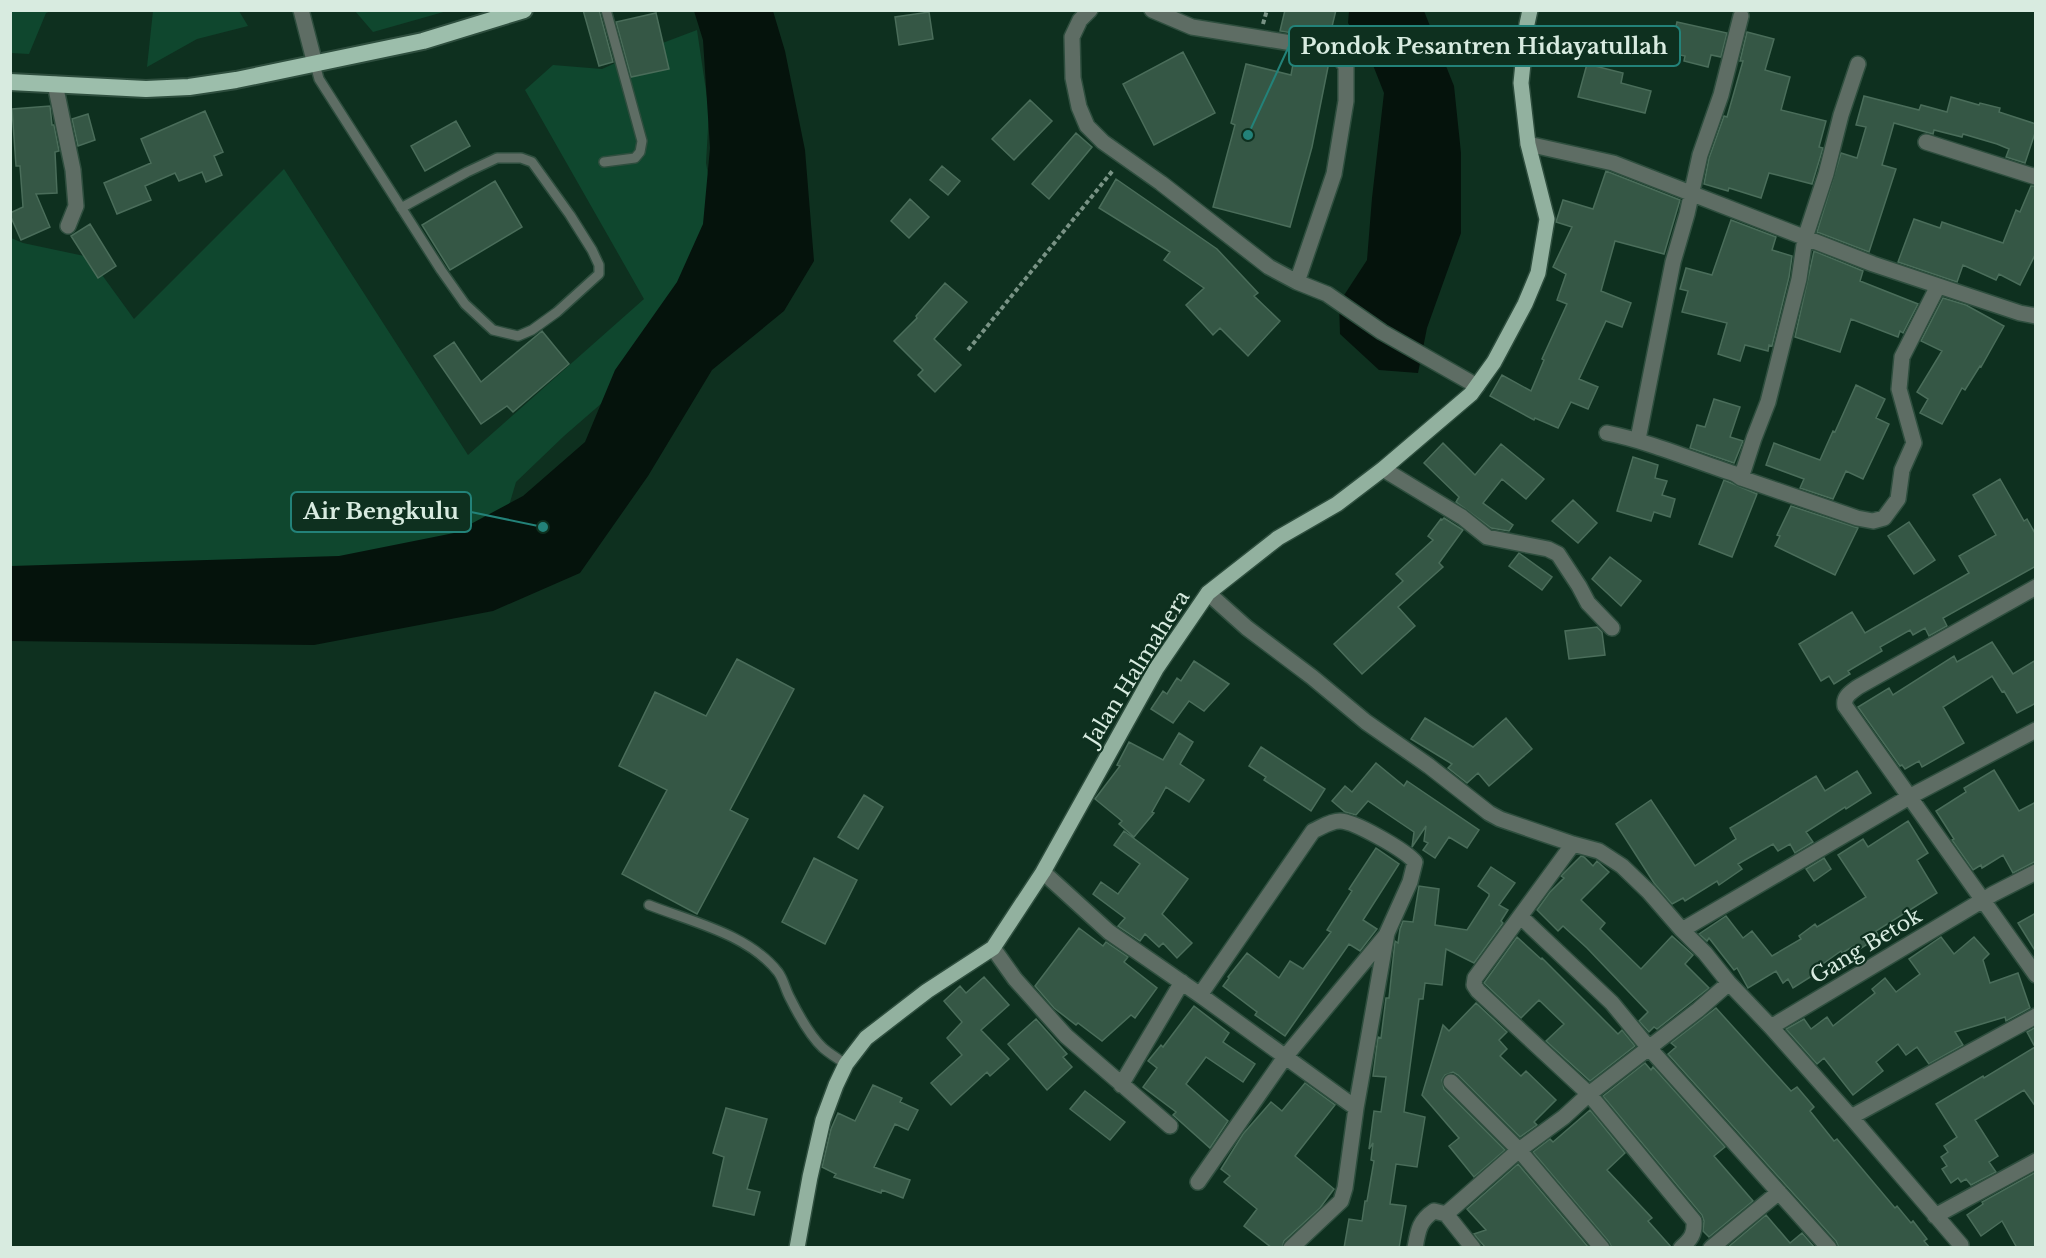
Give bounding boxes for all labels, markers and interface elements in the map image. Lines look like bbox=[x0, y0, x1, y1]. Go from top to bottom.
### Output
callout: Pondok Pesantren Hidayatullah bbox=[1289, 26, 1680, 66]
text: Pondok Pesantren Hidayatullah bbox=[1300, 33, 1668, 60]
callout: Air Bengkulu bbox=[291, 492, 471, 532]
text: Air Bengkulu bbox=[302, 498, 459, 525]
street label: Jalan Halmahera bbox=[1077, 585, 1195, 753]
street label: Gang Betok bbox=[1806, 903, 1927, 989]

